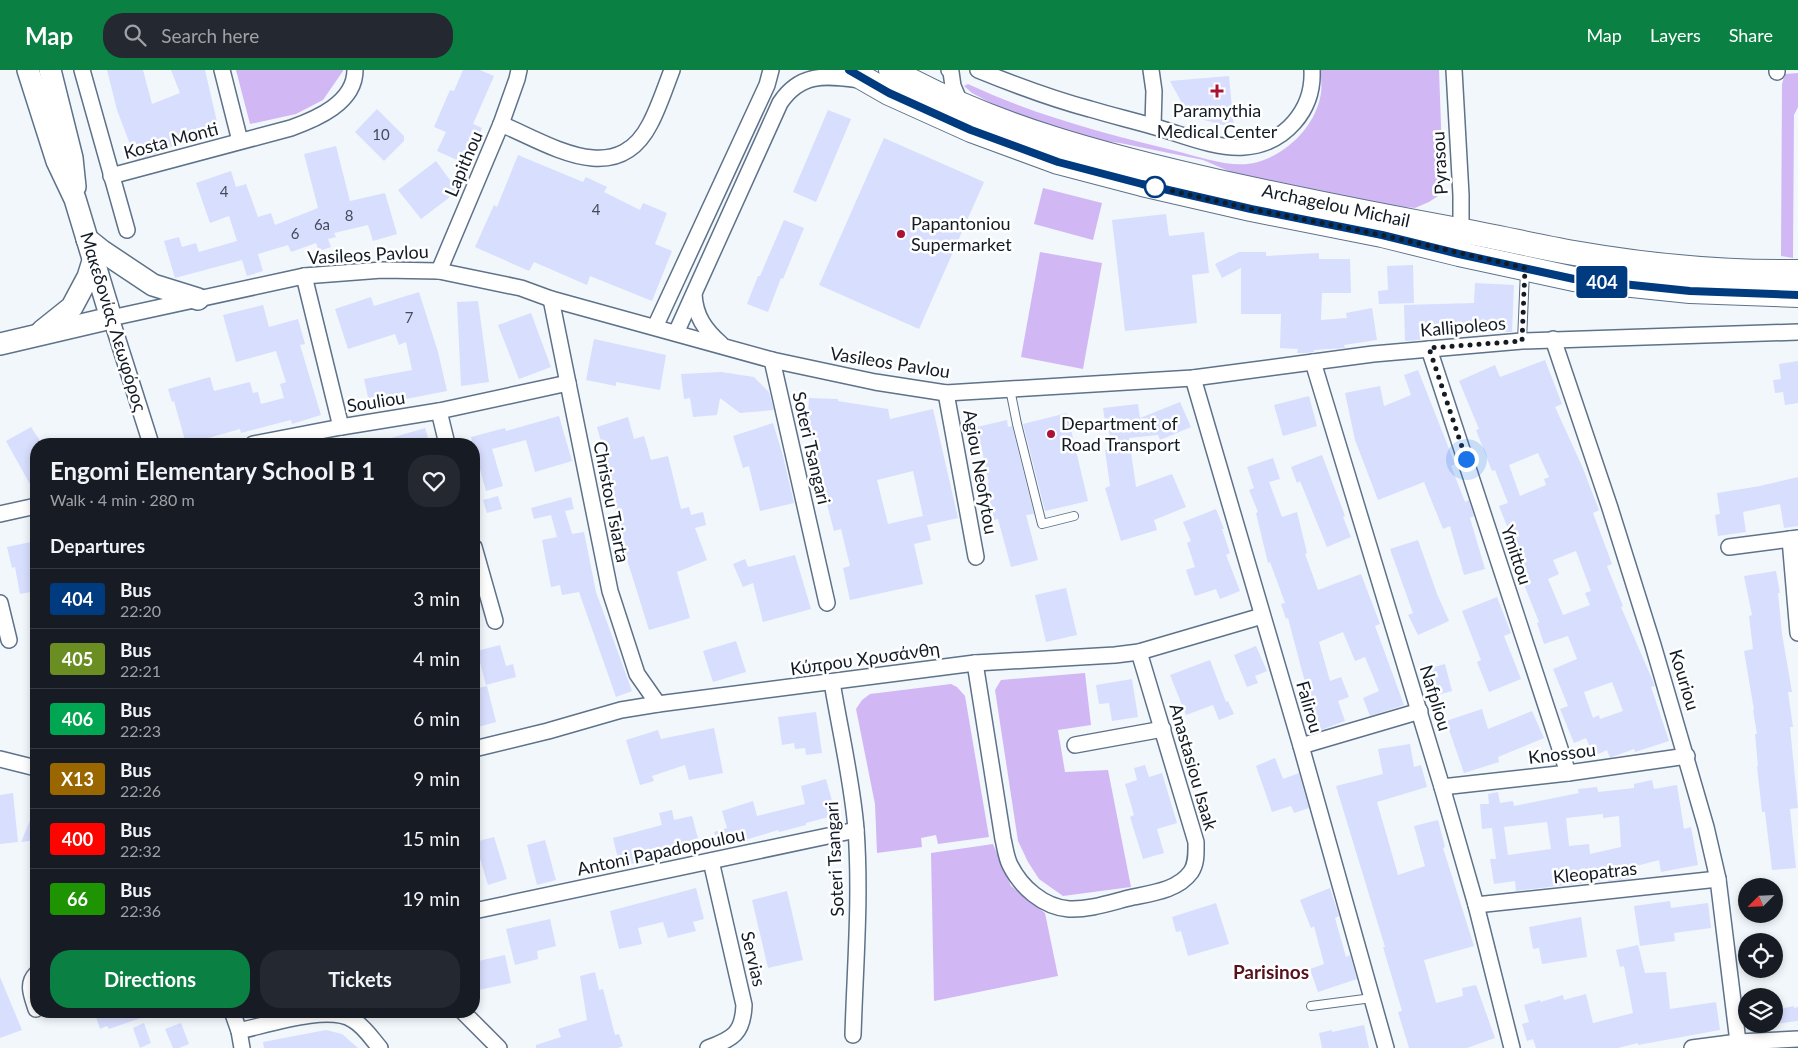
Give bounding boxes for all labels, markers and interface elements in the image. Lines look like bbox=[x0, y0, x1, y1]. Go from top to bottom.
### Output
search box bbox=[103, 13, 453, 58]
text: Map bbox=[25, 21, 73, 50]
icon: search bbox=[121, 21, 149, 49]
text: Search here bbox=[161, 24, 259, 47]
text: Map bbox=[1586, 24, 1622, 46]
text: Layers bbox=[1650, 24, 1701, 46]
text: Share bbox=[1729, 24, 1773, 46]
marker: Paramythia Medical Center bbox=[1210, 84, 1224, 98]
place label: Paramythia Medical Center bbox=[1157, 99, 1278, 142]
street label: Kosta Monti bbox=[121, 117, 220, 163]
house number: 10 bbox=[372, 125, 390, 143]
street label: Lapithou bbox=[439, 127, 487, 200]
street label: Pyrasou bbox=[1426, 131, 1452, 195]
unlabelled marker bbox=[1144, 176, 1166, 198]
street label: Archagelou Michail bbox=[1260, 179, 1412, 231]
house number: 4 bbox=[220, 182, 229, 200]
house number: 4 bbox=[592, 200, 601, 218]
house number: 8 bbox=[345, 206, 353, 224]
place label: Papantoniou Supermarket bbox=[911, 212, 1012, 255]
house number: 6a bbox=[314, 215, 330, 233]
house number: 6 bbox=[291, 224, 300, 242]
marker: Papantoniou Supermarket bbox=[895, 228, 907, 240]
street label: Μακεδονίας Λεωφόρος bbox=[76, 229, 152, 415]
street label: Vasileos Pavlou bbox=[307, 240, 429, 268]
line badge: 404 bbox=[1573, 266, 1631, 298]
text: 404 bbox=[1586, 271, 1618, 293]
house number: 7 bbox=[405, 308, 414, 326]
street label: Kallipoleos bbox=[1419, 311, 1507, 341]
street label: Vasileos Pavlou bbox=[829, 342, 952, 382]
street label: Souliou bbox=[345, 386, 407, 416]
street label: Soteri Tsangari bbox=[788, 389, 836, 506]
street label: Agiou Neofytou bbox=[959, 408, 1003, 536]
place label: Department of Road Transport bbox=[1061, 412, 1181, 455]
marker: Department of Road Transport bbox=[1045, 428, 1057, 440]
street label: Christou Tsiarta bbox=[589, 439, 635, 564]
your location bbox=[1454, 447, 1479, 472]
button: heart bbox=[408, 455, 460, 507]
text: Engomi Elementary School B 1 bbox=[50, 456, 375, 485]
text: Walk · 4 min · 280 m bbox=[50, 490, 195, 509]
street label: Ymittou bbox=[1497, 522, 1537, 587]
text: Departures bbox=[50, 534, 145, 557]
text: Bus bbox=[120, 578, 151, 601]
text: 3 min bbox=[413, 587, 460, 610]
text: 404 bbox=[62, 588, 93, 610]
text: 22:20 bbox=[120, 601, 161, 620]
street label: Κύπρου Χρυσάνθη bbox=[789, 637, 941, 679]
text: Bus bbox=[120, 638, 151, 661]
text: 4 min bbox=[413, 647, 460, 670]
street label: Kouriou bbox=[1665, 647, 1705, 713]
text: 405 bbox=[62, 648, 93, 670]
text: 22:21 bbox=[120, 661, 161, 680]
street label: Nafpliou bbox=[1416, 662, 1456, 733]
street label: Falirou bbox=[1292, 678, 1328, 735]
text: Bus bbox=[120, 698, 151, 721]
street label: Anastasiou Isaak bbox=[1165, 701, 1223, 833]
text: 6 min bbox=[413, 707, 460, 730]
text: 406 bbox=[62, 708, 93, 730]
text: 22:23 bbox=[120, 721, 161, 740]
street label: Knossou bbox=[1527, 738, 1597, 768]
text: Bus bbox=[120, 758, 151, 781]
text: 9 min bbox=[413, 767, 460, 790]
text: X13 bbox=[61, 768, 94, 790]
text: 22:26 bbox=[120, 781, 161, 800]
street label: Soteri Tsangari bbox=[820, 801, 848, 917]
text: Bus bbox=[120, 818, 151, 841]
street label: Antoni Papadopoulou bbox=[575, 822, 747, 880]
text: 15 min bbox=[402, 827, 460, 850]
text: 400 bbox=[62, 828, 93, 850]
text: 22:32 bbox=[120, 841, 161, 860]
street label: Kleopatras bbox=[1552, 857, 1638, 887]
text: Bus bbox=[120, 878, 151, 901]
north arrow bbox=[1738, 878, 1782, 922]
map controls bbox=[1738, 878, 1783, 1033]
text: 19 min bbox=[402, 887, 460, 910]
text: 66 bbox=[67, 888, 88, 910]
text: 22:36 bbox=[120, 901, 161, 920]
street label: Servias bbox=[737, 929, 771, 989]
button: locate bbox=[1738, 933, 1783, 978]
button: Directions bbox=[50, 950, 250, 1008]
button: Tickets bbox=[260, 950, 460, 1008]
district label: Parisinos bbox=[1233, 960, 1309, 983]
button: layers bbox=[1738, 988, 1783, 1033]

